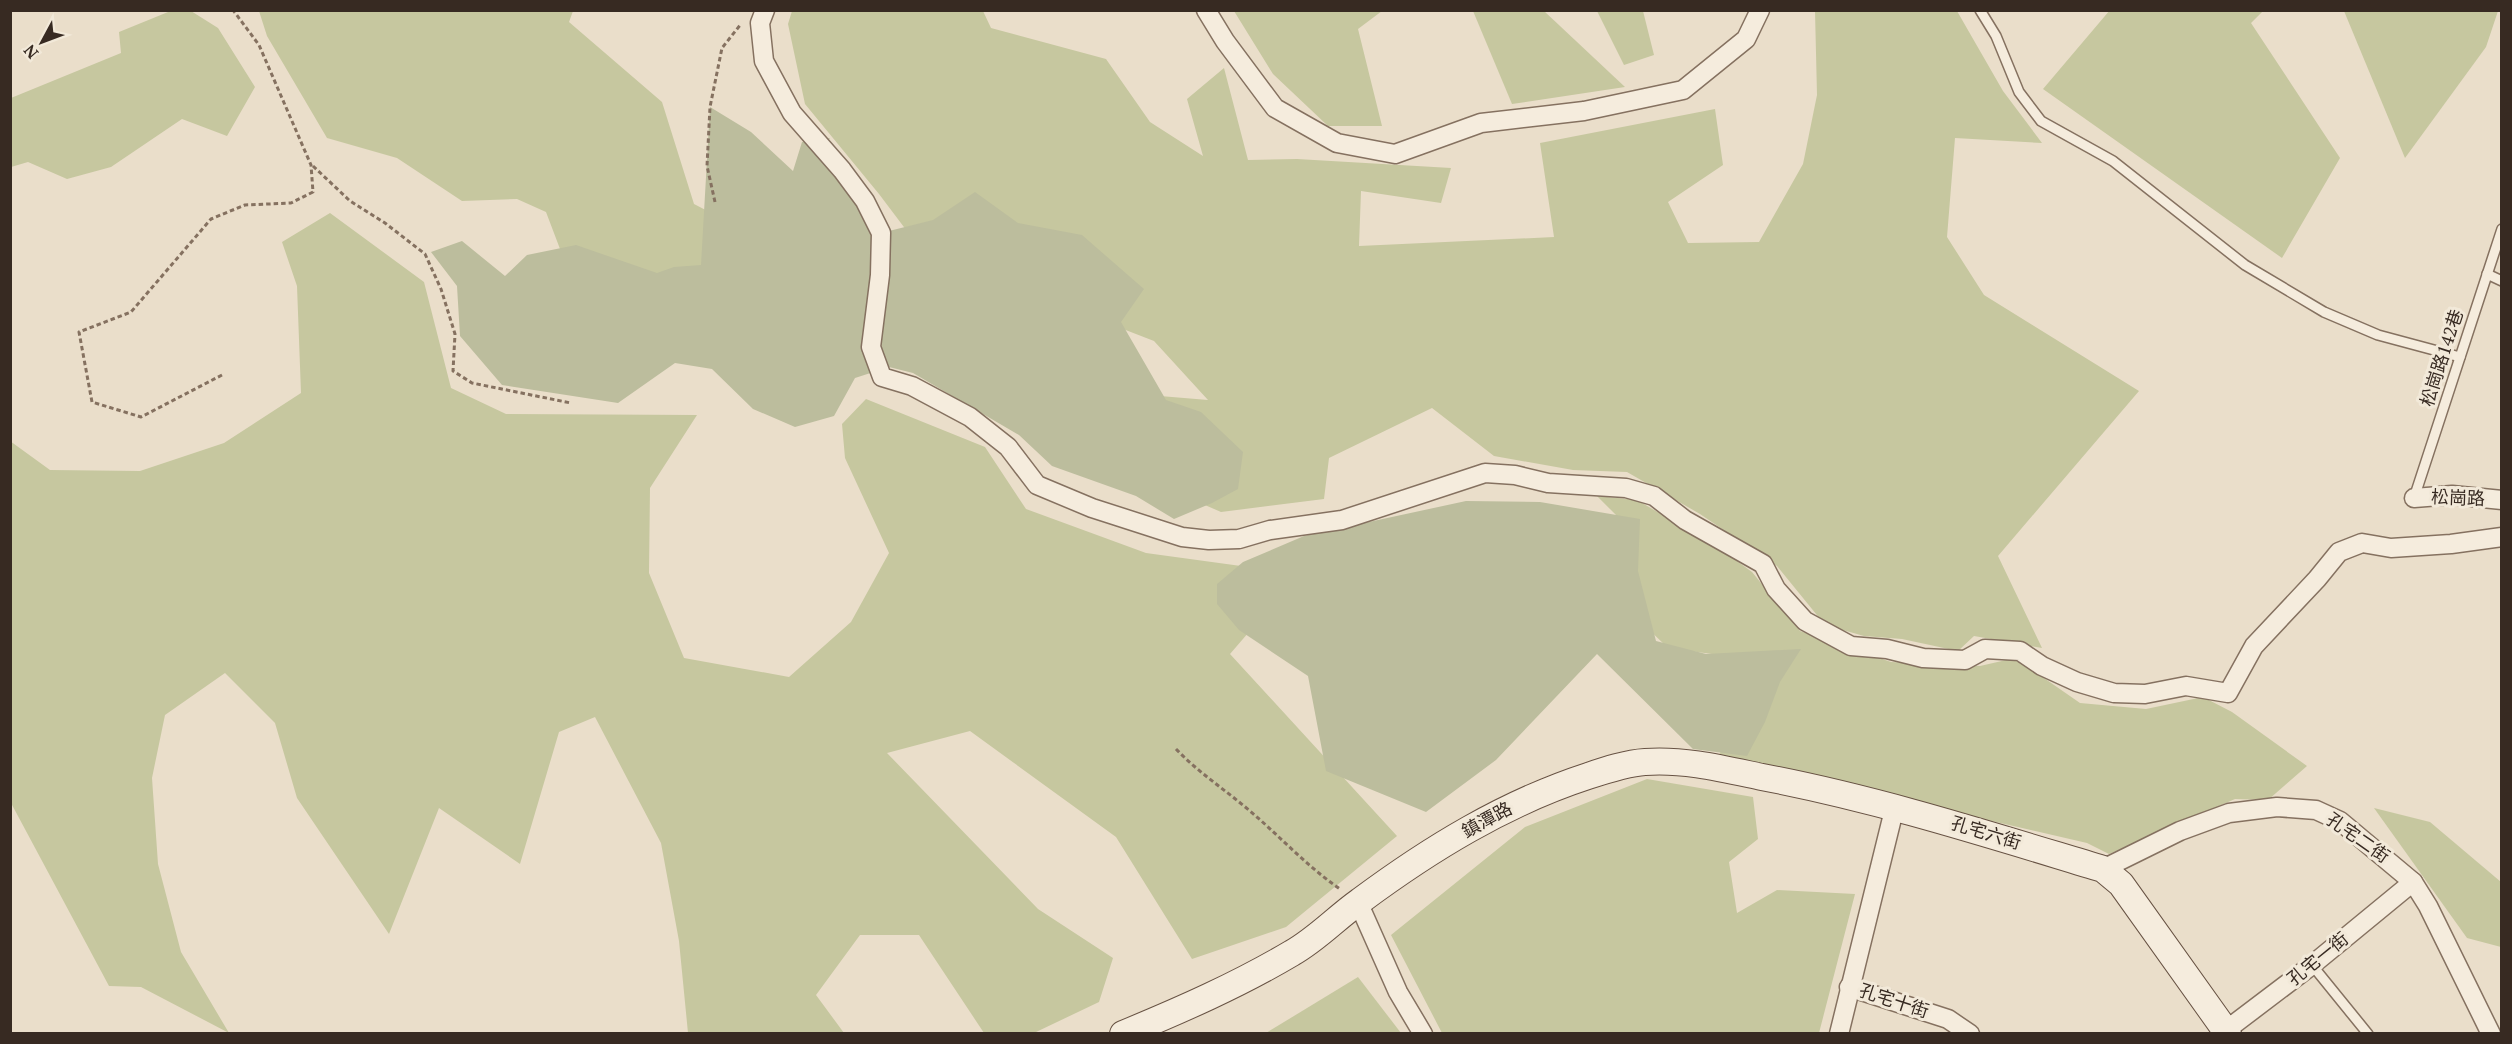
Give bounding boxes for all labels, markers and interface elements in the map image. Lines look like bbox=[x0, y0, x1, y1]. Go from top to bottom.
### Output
north arrow bbox=[12, 12, 72, 72]
text: N bbox=[18, 40, 43, 64]
street label: 松崗路142巷 bbox=[2414, 306, 2468, 409]
street label: 松崗路 bbox=[2431, 484, 2485, 510]
street label: 鎮潭路 bbox=[1457, 796, 1516, 843]
street label: 孔宅二街 bbox=[2322, 807, 2395, 868]
street label: 孔宅六街 bbox=[1948, 810, 2024, 854]
street label: 孔宅一街 bbox=[2282, 926, 2353, 990]
street label: 孔宅十街 bbox=[1856, 978, 1932, 1023]

